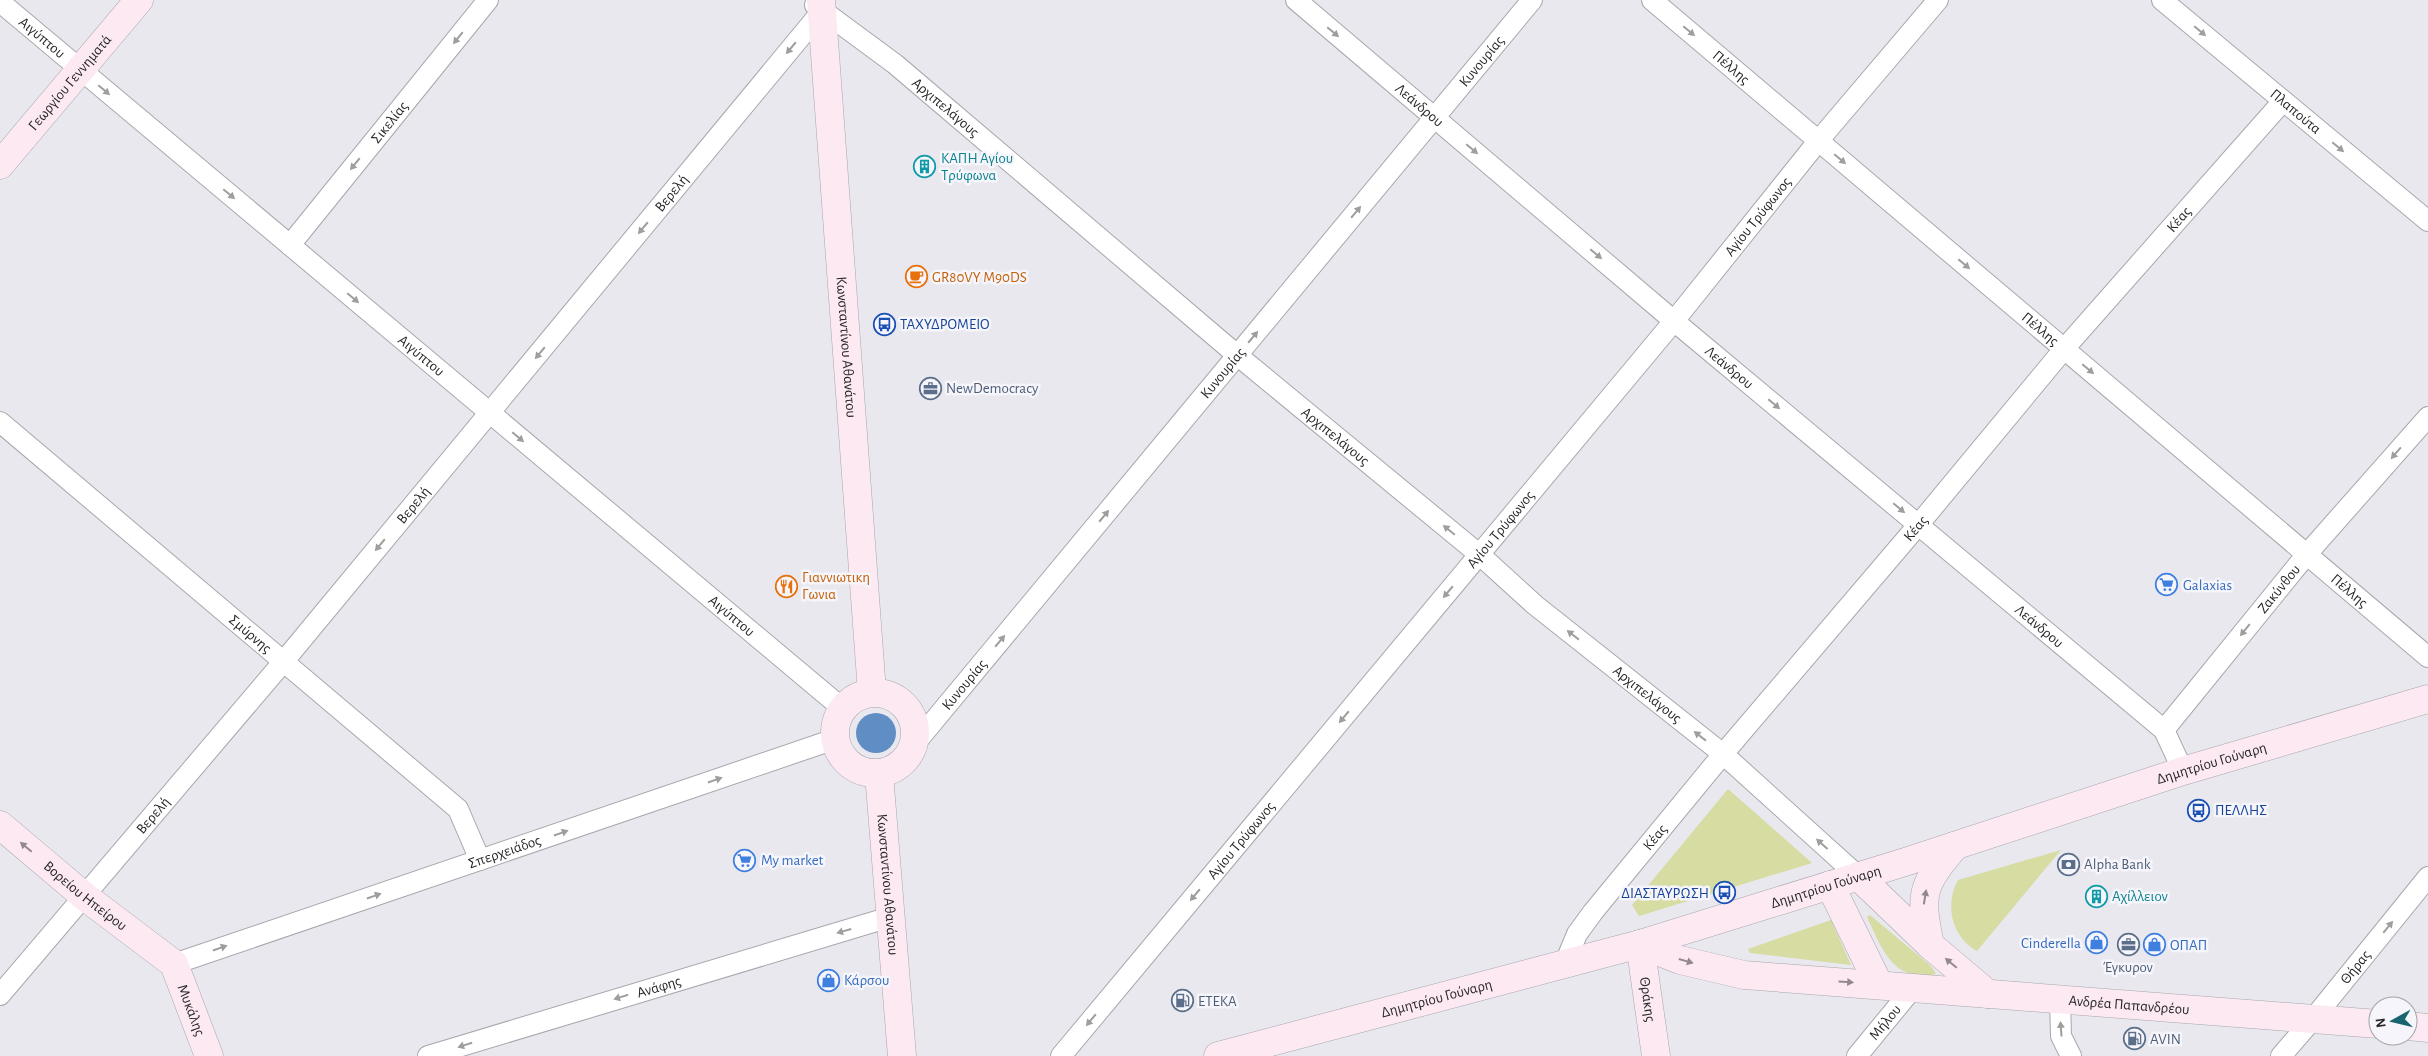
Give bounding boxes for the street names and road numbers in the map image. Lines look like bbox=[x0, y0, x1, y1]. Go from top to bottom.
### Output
street label: Αιγύπτου bbox=[16, 14, 68, 61]
street label: Γεωργίου Γεννηματά bbox=[25, 32, 114, 133]
street label: Κυνουρίας bbox=[1456, 33, 1507, 89]
street label: Πέλλης bbox=[1710, 48, 1753, 87]
street label: Αρχιπελάγους bbox=[909, 75, 982, 140]
street label: Λεάνδρου bbox=[1393, 80, 1446, 129]
street label: Πλαπούτα bbox=[2268, 86, 2324, 137]
street label: Σικελίας bbox=[368, 98, 411, 146]
street label: Βερελή bbox=[652, 172, 691, 214]
street label: Αγίου Τρύφωνος bbox=[1722, 174, 1794, 259]
street label: Κέας bbox=[2164, 203, 2194, 235]
street label: Κωνσταντίνου Αθανάτου bbox=[834, 276, 859, 418]
street label: Πέλλης bbox=[2019, 309, 2062, 349]
street label: Αιγύπτου bbox=[396, 332, 447, 379]
street label: Λεάνδρου bbox=[1702, 343, 1756, 392]
street label: Κυνουρίας bbox=[1197, 344, 1248, 401]
street label: Αρχιπελάγους bbox=[1299, 404, 1372, 468]
street label: Βερελή bbox=[394, 484, 433, 526]
street label: Αγίου Τρύφωνος bbox=[1464, 487, 1537, 571]
street label: Κέας bbox=[1900, 512, 1930, 544]
street label: Ζακύνθου bbox=[2255, 562, 2303, 616]
street label: Πέλλης bbox=[2328, 571, 2371, 610]
street label: Αιγύπτου bbox=[706, 592, 758, 639]
street label: Λεάνδρου bbox=[2012, 602, 2067, 650]
street label: Σμύρνης bbox=[227, 612, 275, 656]
street label: Κυνουρίας bbox=[939, 656, 989, 713]
street label: Αρχιπελάγους bbox=[1610, 663, 1685, 726]
street label: Δημητρίου Γούναρη bbox=[2154, 739, 2268, 787]
street label: Βερελή bbox=[133, 794, 173, 836]
street label: Αγίου Τρύφωνος bbox=[1204, 798, 1278, 882]
street label: Κωνσταντίνου Αθανάτου bbox=[875, 813, 901, 956]
street label: Κέας bbox=[1640, 821, 1670, 853]
street label: Σπερχειάδος bbox=[466, 832, 543, 871]
street label: Βορείου Ηπείρου bbox=[41, 858, 130, 933]
street label: Δημητρίου Γούναρη bbox=[1769, 862, 1883, 911]
street label: Θήρας bbox=[2337, 947, 2373, 987]
street label: Ανάφης bbox=[635, 973, 683, 1000]
street label: Δημητρίου Γούναρη bbox=[1379, 976, 1494, 1020]
street label: Θράκης bbox=[1637, 976, 1659, 1023]
street label: Μυκάλης bbox=[175, 982, 208, 1038]
street label: Ανδρέα Παπανδρέου bbox=[2068, 993, 2190, 1017]
street label: Μήλου bbox=[1866, 1002, 1904, 1043]

